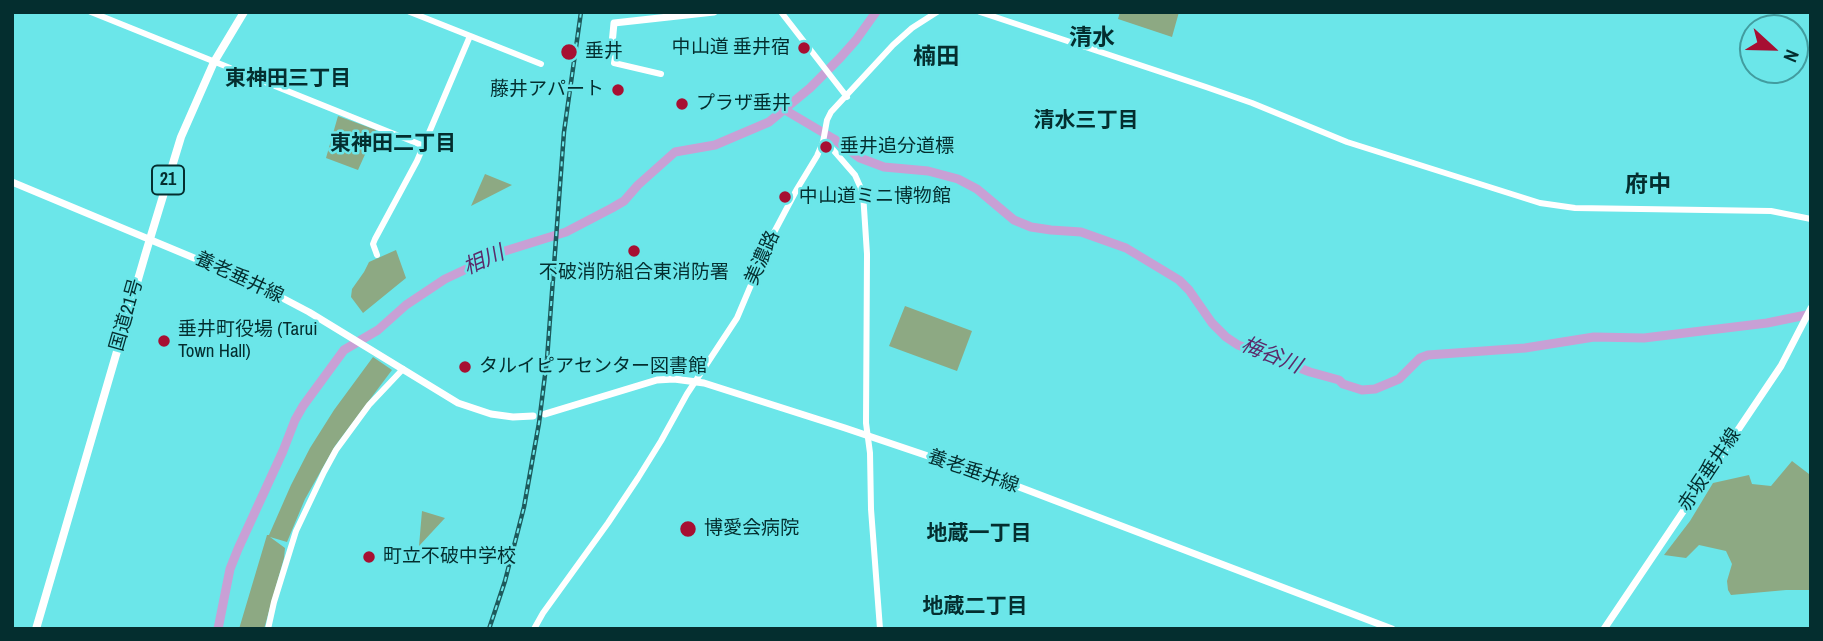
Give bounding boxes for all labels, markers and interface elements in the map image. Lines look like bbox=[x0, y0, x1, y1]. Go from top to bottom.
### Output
north arrow bbox=[1739, 14, 1809, 84]
district label: 清水 bbox=[1069, 25, 1115, 53]
place label: 中山道 垂井宿 bbox=[672, 37, 790, 59]
marker: 中山道 垂井宿 bbox=[796, 40, 812, 56]
place label: 垂井 bbox=[585, 41, 623, 63]
marker: 垂井 bbox=[559, 42, 579, 62]
district label: 楠田 bbox=[913, 44, 959, 72]
text: N bbox=[1777, 46, 1806, 66]
district label: 東神田三丁目 bbox=[225, 66, 351, 92]
place label: 藤井アパート bbox=[490, 79, 604, 101]
marker: 藤井アパート bbox=[610, 82, 626, 98]
place label: プラザ垂井 bbox=[696, 93, 791, 115]
marker: プラザ垂井 bbox=[674, 96, 690, 112]
district label: 清水三丁目 bbox=[1034, 108, 1138, 134]
district label: 東神田二丁目 bbox=[330, 131, 456, 157]
place label: 垂井追分道標 bbox=[840, 136, 954, 158]
marker: 垂井追分道標 bbox=[818, 139, 834, 155]
road number: 21 bbox=[152, 166, 184, 195]
district label: 府中 bbox=[1625, 172, 1671, 200]
place label: 中山道ミニ博物館 bbox=[799, 186, 951, 208]
marker: 中山道ミニ博物館 bbox=[777, 189, 793, 205]
street label: 美濃路 bbox=[741, 227, 785, 289]
water label: 相川 bbox=[460, 241, 508, 281]
marker: 不破消防組合東消防署 bbox=[626, 243, 642, 259]
street label: 養老垂井線 bbox=[191, 248, 287, 308]
place label: 不破消防組合東消防署 bbox=[539, 262, 729, 284]
street label: 国道21号 bbox=[106, 276, 148, 354]
place label: 垂井町役場 (Tarui Town Hall) bbox=[178, 319, 317, 363]
marker: 垂井町役場 (Tarui Town Hall) bbox=[156, 333, 172, 349]
water label: 梅谷川 bbox=[1237, 333, 1305, 379]
place label: タルイピアセンター図書館 bbox=[479, 356, 707, 378]
marker: タルイピアセンター図書館 bbox=[457, 359, 473, 375]
street label: 赤坂垂井線 bbox=[1674, 424, 1746, 516]
street label: 養老垂井線 bbox=[924, 446, 1022, 498]
place label: 博愛会病院 bbox=[704, 518, 799, 540]
marker: 博愛会病院 bbox=[678, 519, 698, 539]
district label: 地蔵一丁目 bbox=[927, 521, 1031, 547]
place label: 町立不破中学校 bbox=[383, 546, 516, 568]
marker: 町立不破中学校 bbox=[361, 549, 377, 565]
district label: 地蔵二丁目 bbox=[923, 594, 1027, 620]

